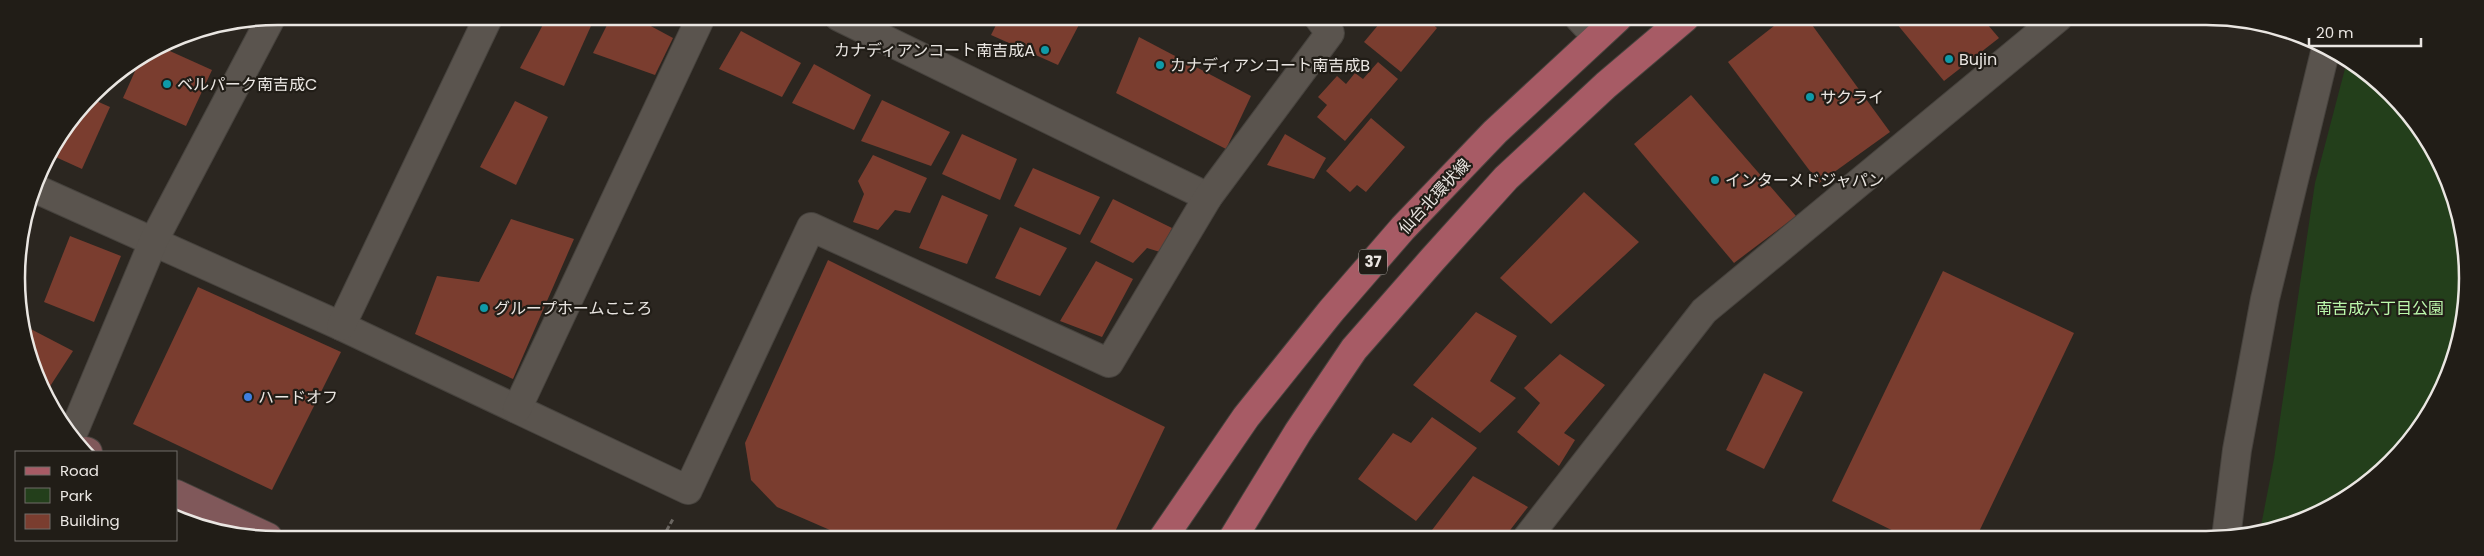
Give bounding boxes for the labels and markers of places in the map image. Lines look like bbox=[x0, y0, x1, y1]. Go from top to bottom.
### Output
place label: カナディアンコート南吉成A bbox=[834, 39, 1035, 62]
marker: カナディアンコート南吉成A bbox=[1039, 44, 1051, 56]
place label: Bujin bbox=[1959, 48, 1997, 71]
marker: Bujin bbox=[1943, 53, 1955, 65]
place label: カナディアンコート南吉成B bbox=[1170, 54, 1370, 77]
marker: カナディアンコート南吉成B bbox=[1154, 59, 1166, 71]
place label: ベルパーク南吉成C bbox=[177, 73, 317, 96]
marker: ベルパーク南吉成C bbox=[161, 78, 173, 90]
place label: サクライ bbox=[1820, 86, 1884, 109]
marker: サクライ bbox=[1804, 91, 1816, 103]
place label: インターメドジャパン bbox=[1725, 169, 1884, 192]
marker: インターメドジャパン bbox=[1709, 174, 1721, 186]
place label: グループホームこころ bbox=[494, 297, 653, 320]
marker: グループホームこころ bbox=[478, 302, 490, 314]
place label: ハードオフ bbox=[258, 386, 338, 409]
marker: ハードオフ bbox=[242, 391, 254, 403]

